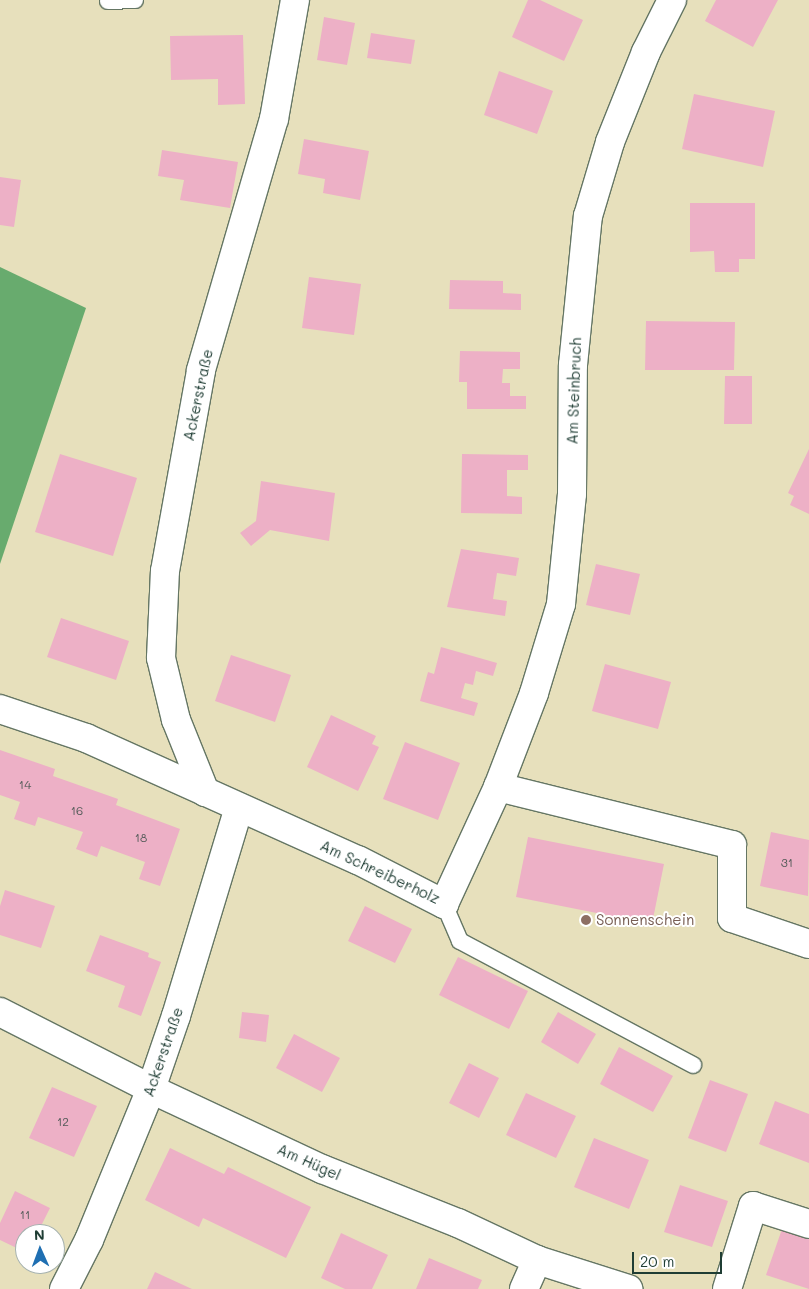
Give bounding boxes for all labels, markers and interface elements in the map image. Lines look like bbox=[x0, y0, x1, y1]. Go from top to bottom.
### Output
street label: Am Steinbruch bbox=[563, 337, 585, 445]
street label: Ackerstraße bbox=[179, 347, 217, 443]
house number: 14 bbox=[19, 778, 31, 792]
house number: 16 bbox=[71, 804, 83, 818]
house number: 18 bbox=[135, 831, 147, 845]
street label: Am Schreiberholz bbox=[317, 836, 443, 908]
house number: 31 bbox=[781, 856, 793, 870]
place label: Sonnenschein bbox=[596, 911, 694, 929]
marker: Sonnenschein bbox=[580, 914, 592, 926]
street label: Ackerstraße bbox=[139, 1005, 187, 1099]
house number: 12 bbox=[57, 1115, 69, 1129]
street label: Am Hügel bbox=[274, 1140, 344, 1184]
house number: 11 bbox=[20, 1208, 30, 1222]
north arrow bbox=[15, 1224, 65, 1274]
text: N bbox=[34, 1225, 45, 1244]
scale bar bbox=[634, 1242, 724, 1274]
text: 20 m bbox=[640, 1251, 674, 1271]

